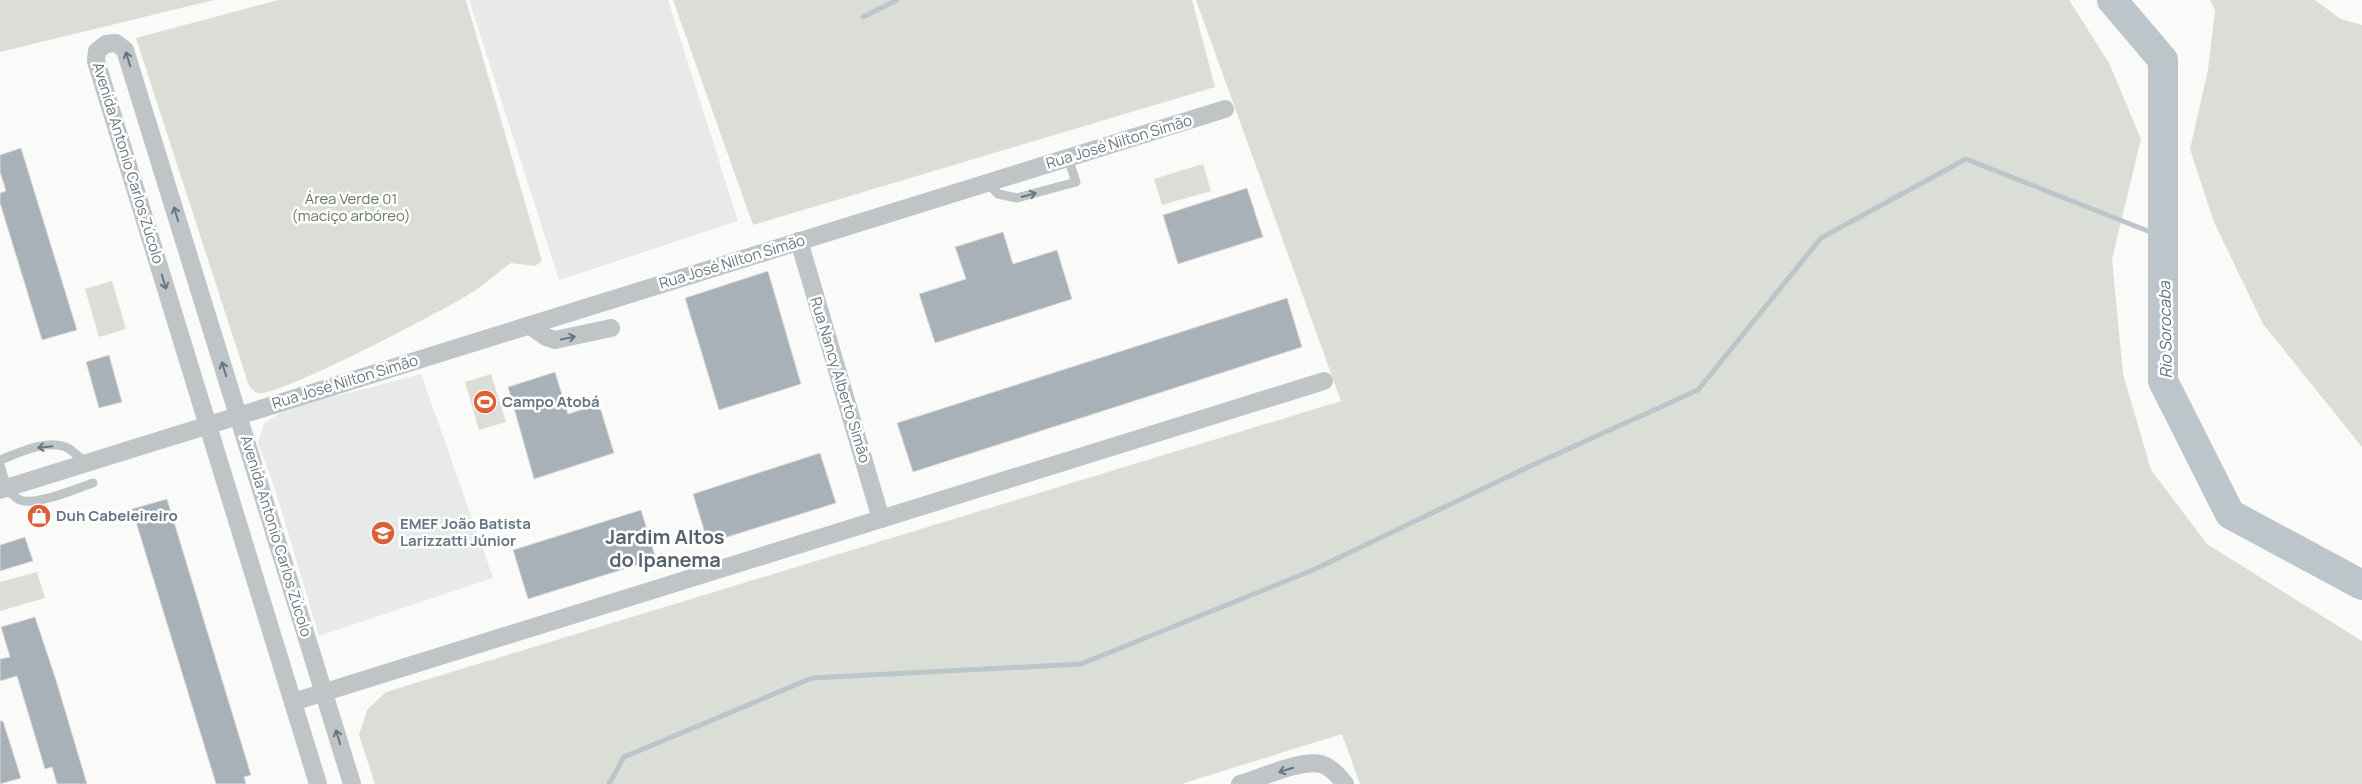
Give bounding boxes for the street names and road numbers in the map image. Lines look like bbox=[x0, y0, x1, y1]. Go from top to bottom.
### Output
street label: Avenida Antonio Carlos Zúcolo bbox=[88, 59, 169, 266]
street label: Rua José Nilton Simão bbox=[1043, 109, 1194, 174]
street label: Rua José Nilton Simão bbox=[656, 229, 807, 294]
street label: Rua Nancy Alberto Simão bbox=[805, 294, 876, 465]
street label: Rua José Nilton Simão bbox=[269, 349, 420, 414]
street label: Avenida Antonio Carlos Zúcolo bbox=[236, 432, 317, 639]

